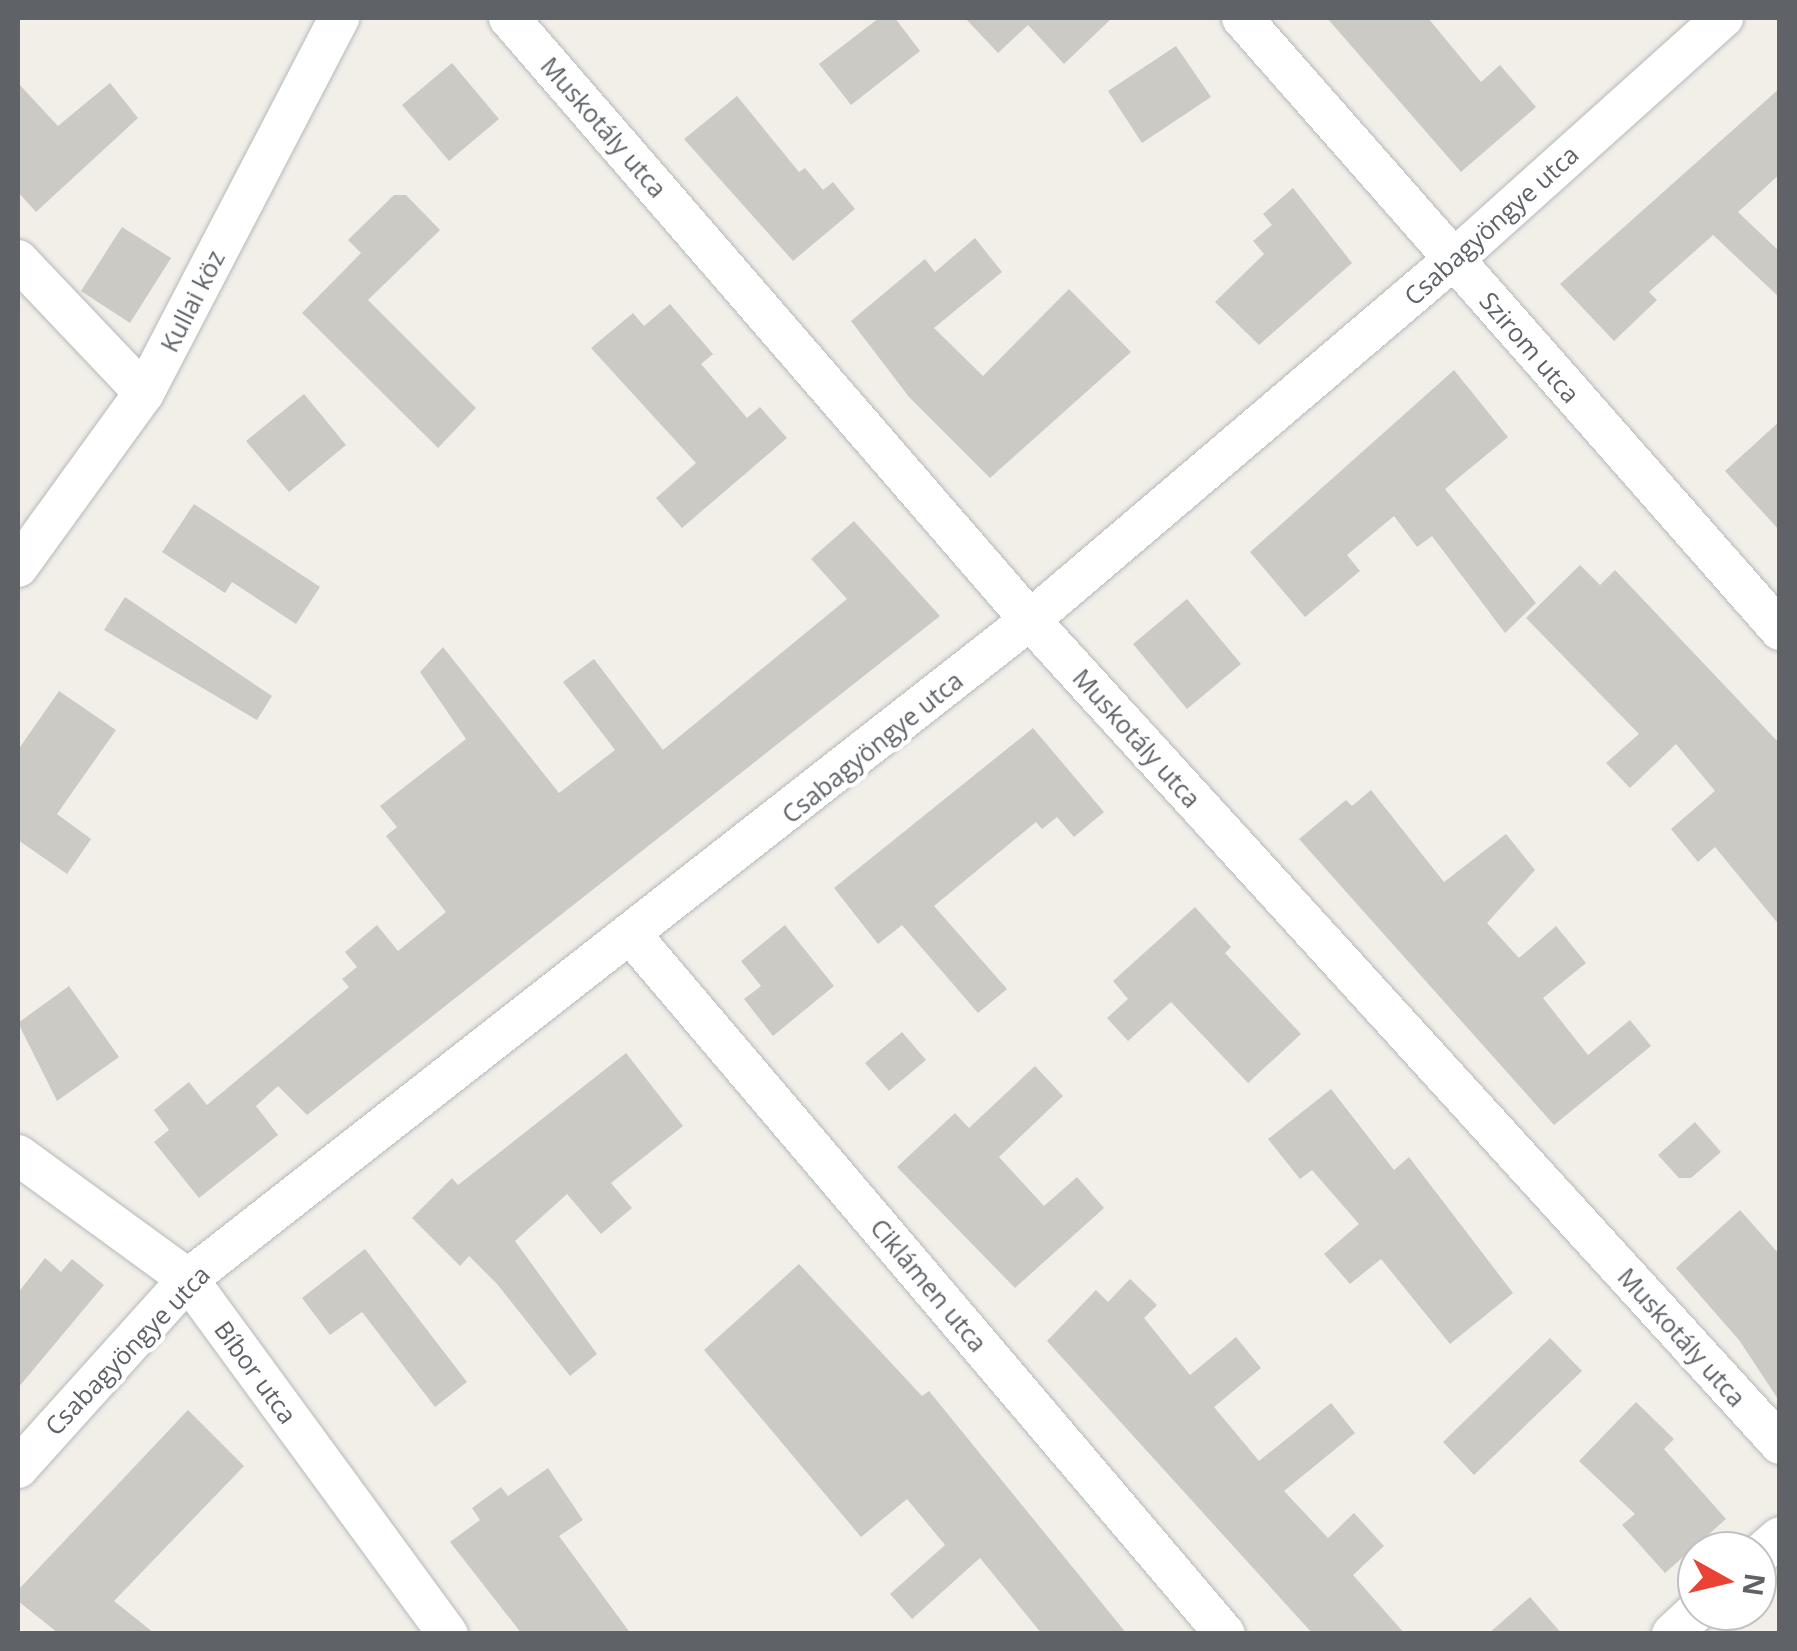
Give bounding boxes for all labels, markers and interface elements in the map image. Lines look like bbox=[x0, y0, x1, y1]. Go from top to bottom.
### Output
street label: Muskotály utca bbox=[535, 51, 673, 203]
street label: Csabagyöngye utca bbox=[1398, 139, 1584, 311]
street label: Kullai köz bbox=[154, 245, 230, 357]
street label: Szirom utca bbox=[1474, 286, 1586, 408]
street label: Muskotály utca bbox=[1067, 663, 1207, 813]
street label: Csabagyöngye utca bbox=[776, 665, 968, 829]
street label: Ciklámen utca bbox=[865, 1212, 993, 1358]
street label: Csabagyöngye utca bbox=[38, 1259, 216, 1441]
street label: Muskotály utca bbox=[1612, 1262, 1752, 1412]
street label: Bíbor utca bbox=[209, 1315, 303, 1429]
north arrow bbox=[1677, 1531, 1777, 1631]
text: N bbox=[1734, 1571, 1775, 1599]

